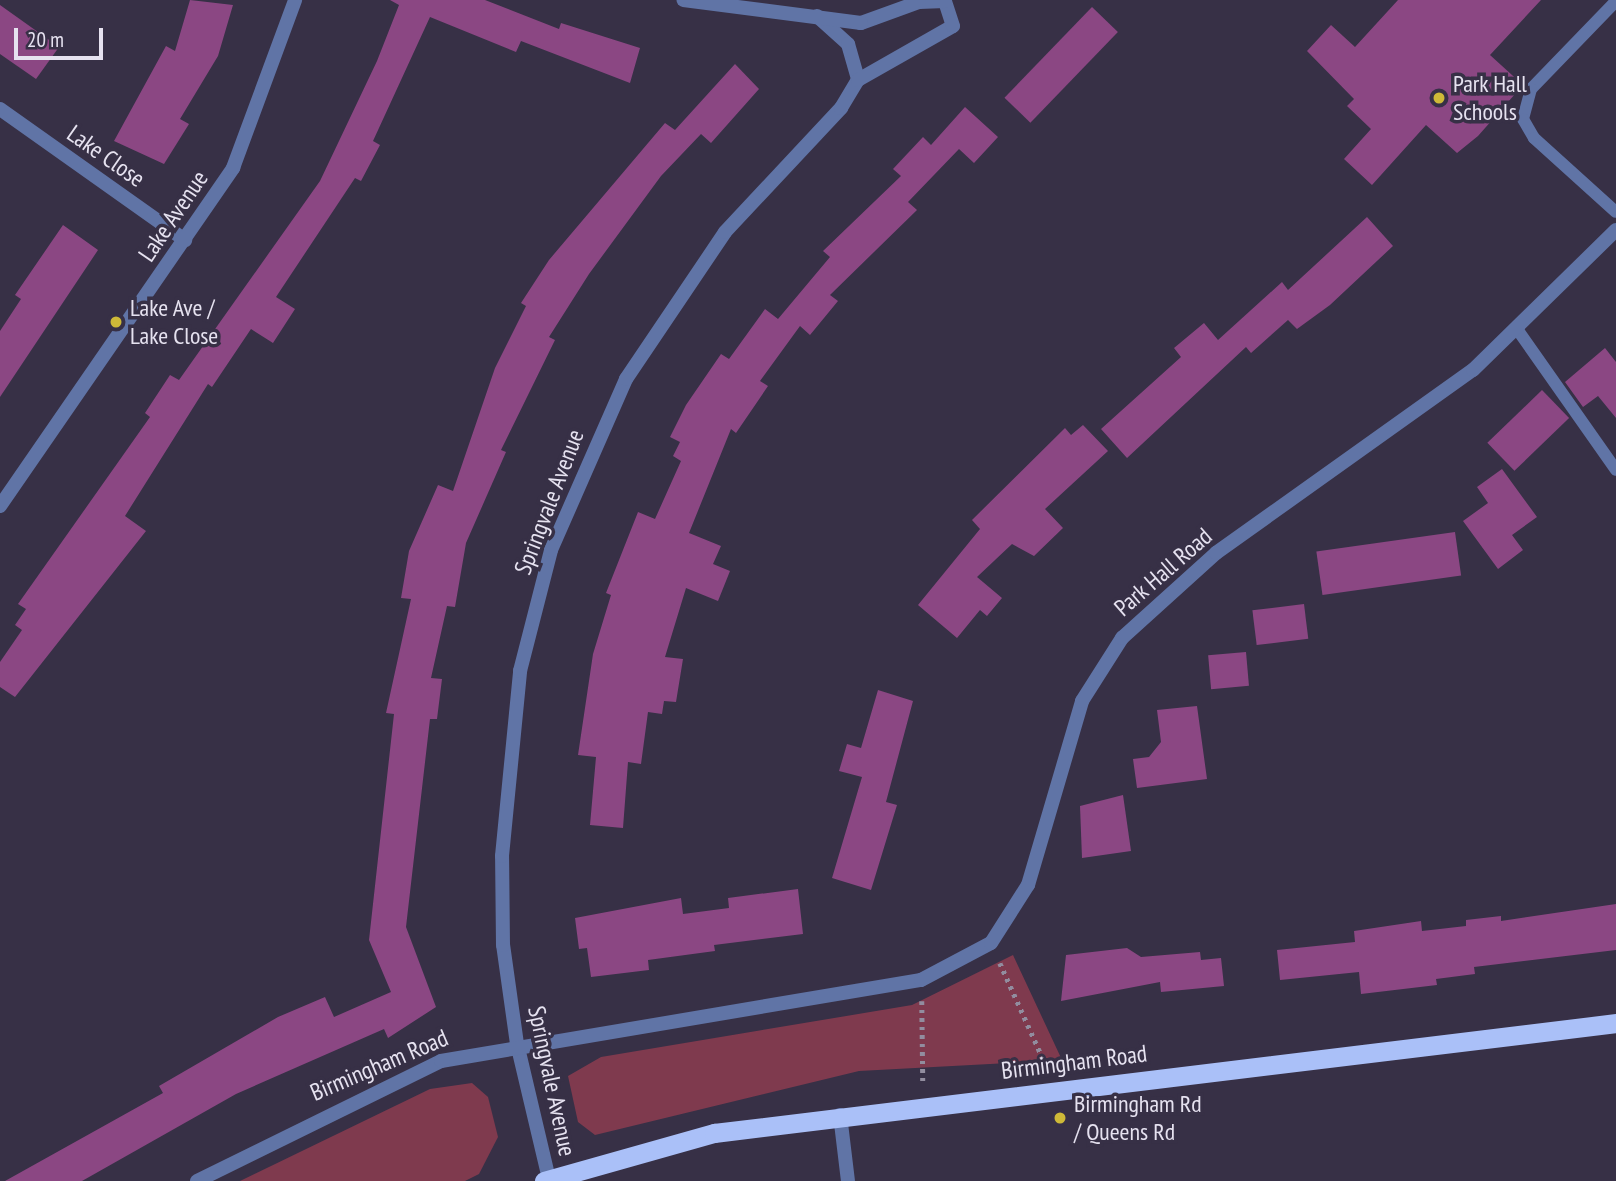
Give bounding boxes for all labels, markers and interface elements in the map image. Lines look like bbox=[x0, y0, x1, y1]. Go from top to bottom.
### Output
scale bar bbox=[18, 14, 107, 58]
text: 20 m bbox=[27, 26, 64, 53]
place label: Park Hall Schools bbox=[1453, 70, 1527, 126]
marker: Park Hall Schools bbox=[1431, 90, 1447, 106]
street label: Lake Close bbox=[62, 119, 150, 193]
street label: Lake Avenue bbox=[132, 165, 214, 267]
place label: Lake Ave / Lake Close bbox=[130, 294, 218, 350]
marker: Lake Ave / Lake Close bbox=[108, 314, 124, 330]
street label: Springvale Avenue bbox=[508, 425, 590, 579]
street label: Park Hall Road bbox=[1108, 522, 1218, 622]
street label: Springvale Avenue bbox=[522, 1003, 582, 1159]
street label: Birmingham Road bbox=[306, 1023, 452, 1107]
street label: Birmingham Road bbox=[999, 1039, 1149, 1085]
place label: Birmingham Rd / Queens Rd bbox=[1074, 1090, 1202, 1146]
marker: Birmingham Rd / Queens Rd bbox=[1052, 1110, 1068, 1126]

